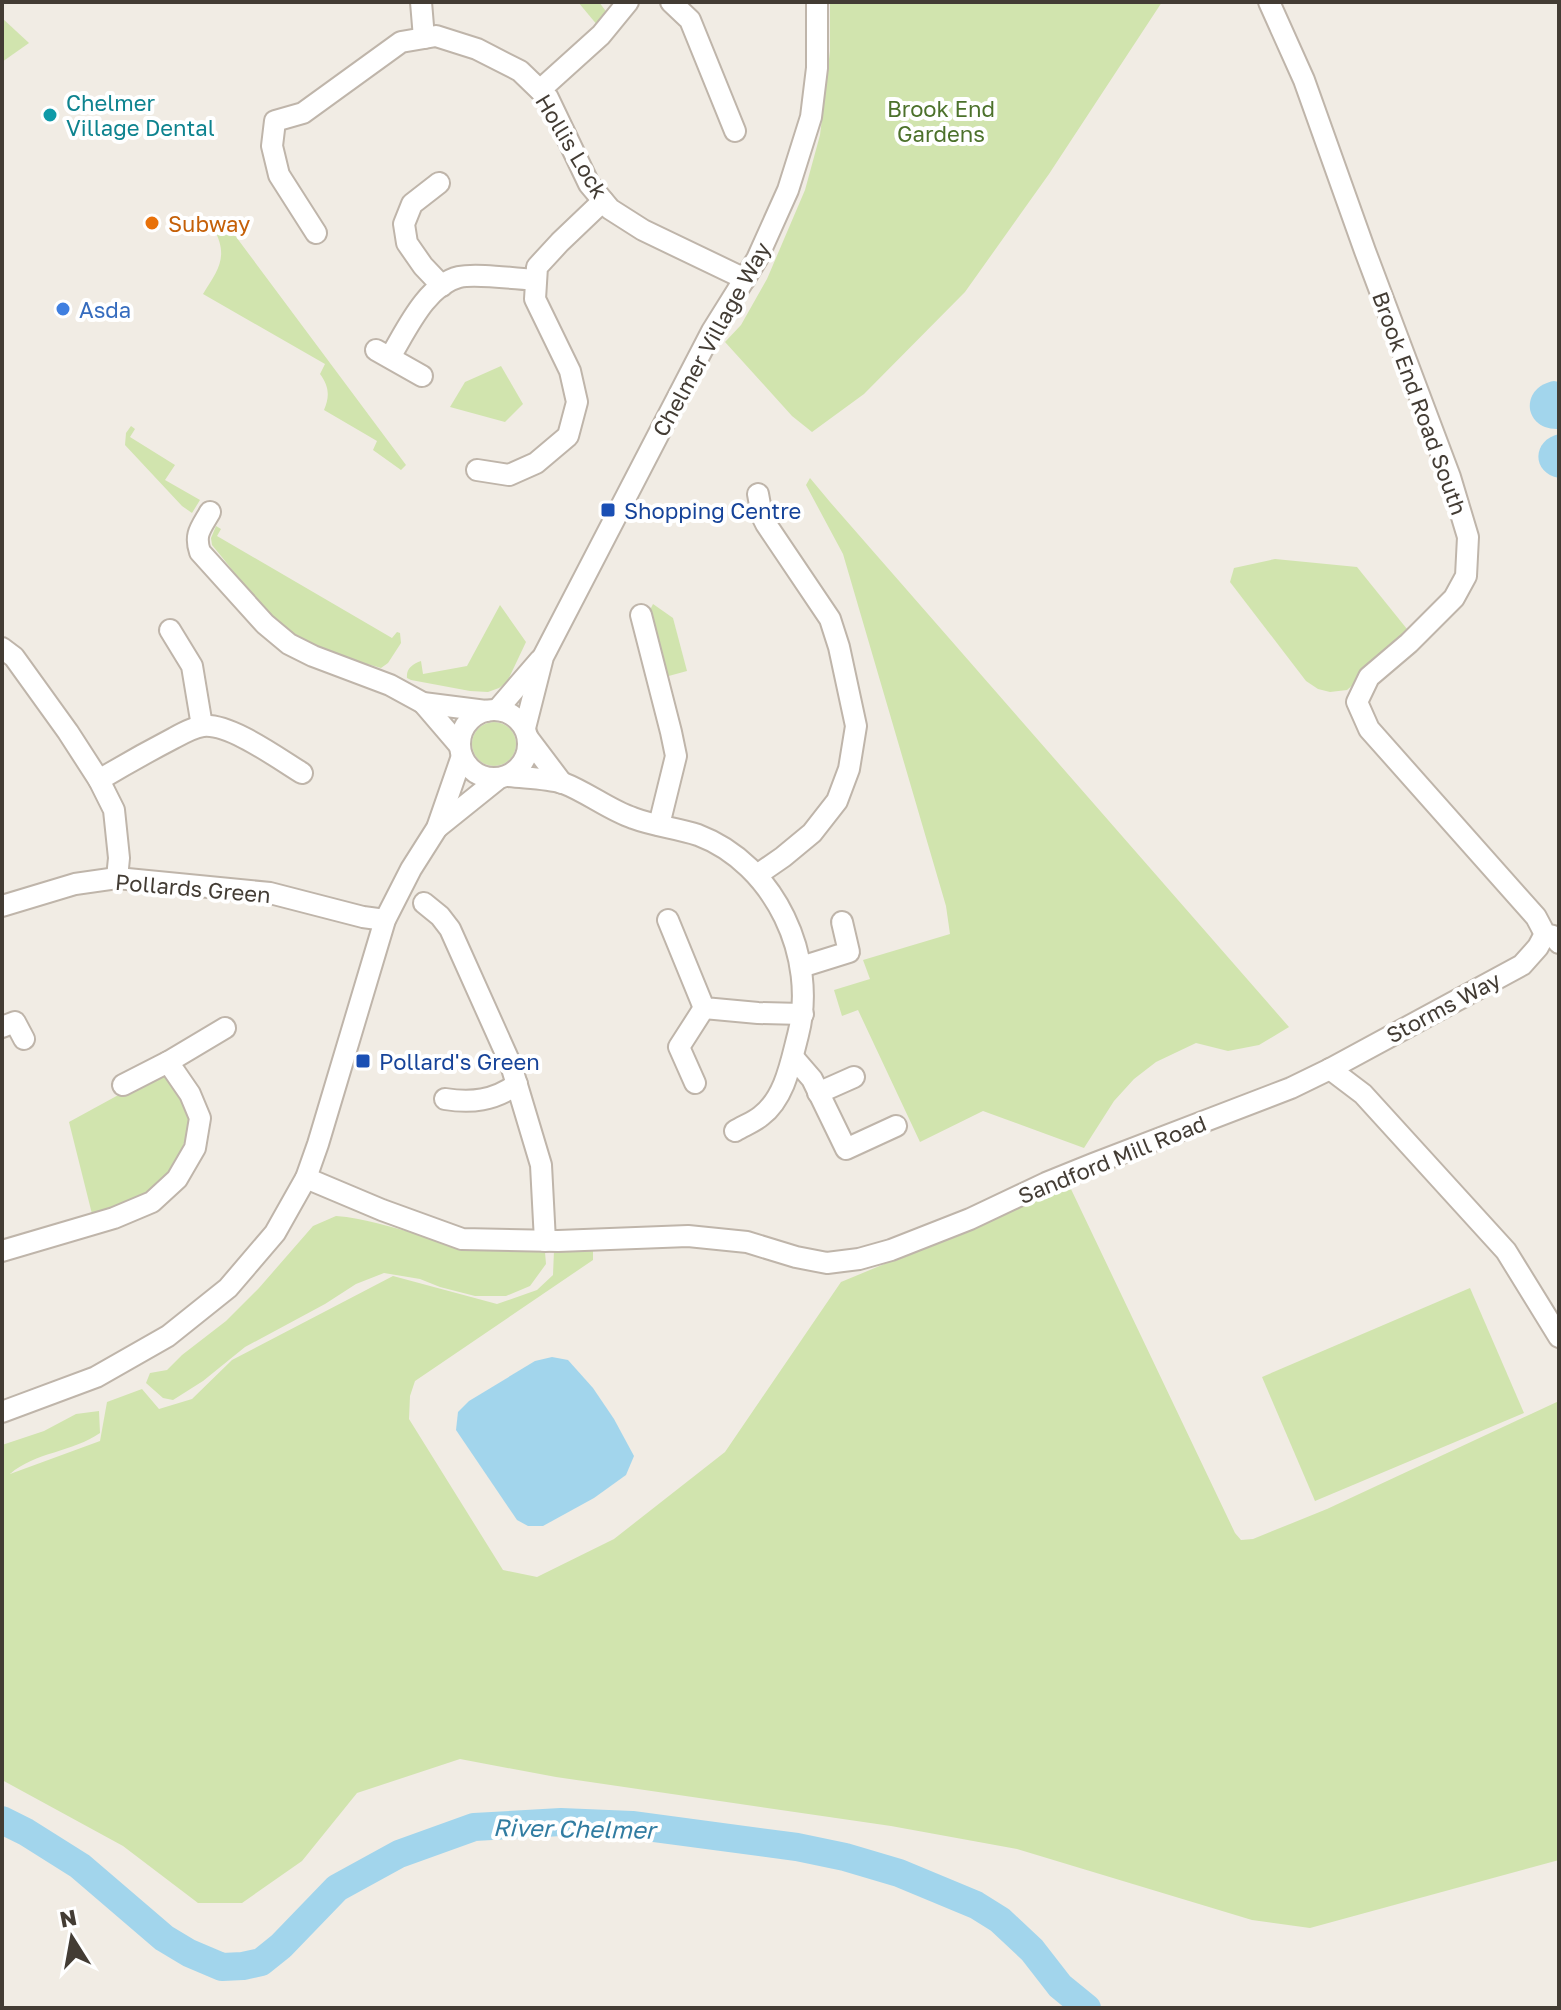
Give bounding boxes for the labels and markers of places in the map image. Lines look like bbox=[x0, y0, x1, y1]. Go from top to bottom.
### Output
place label: Chelmer Village Dental bbox=[66, 89, 215, 141]
marker: Chelmer Village Dental bbox=[41, 106, 59, 124]
place label: Subway bbox=[168, 210, 250, 237]
marker: Subway bbox=[143, 214, 161, 232]
place label: Asda bbox=[79, 296, 131, 323]
marker: Asda bbox=[54, 300, 72, 318]
place label: Shopping Centre bbox=[624, 497, 801, 524]
marker: Shopping Centre bbox=[599, 501, 617, 519]
place label: Pollard's Green bbox=[379, 1048, 540, 1075]
marker: Pollard's Green bbox=[354, 1052, 372, 1070]

